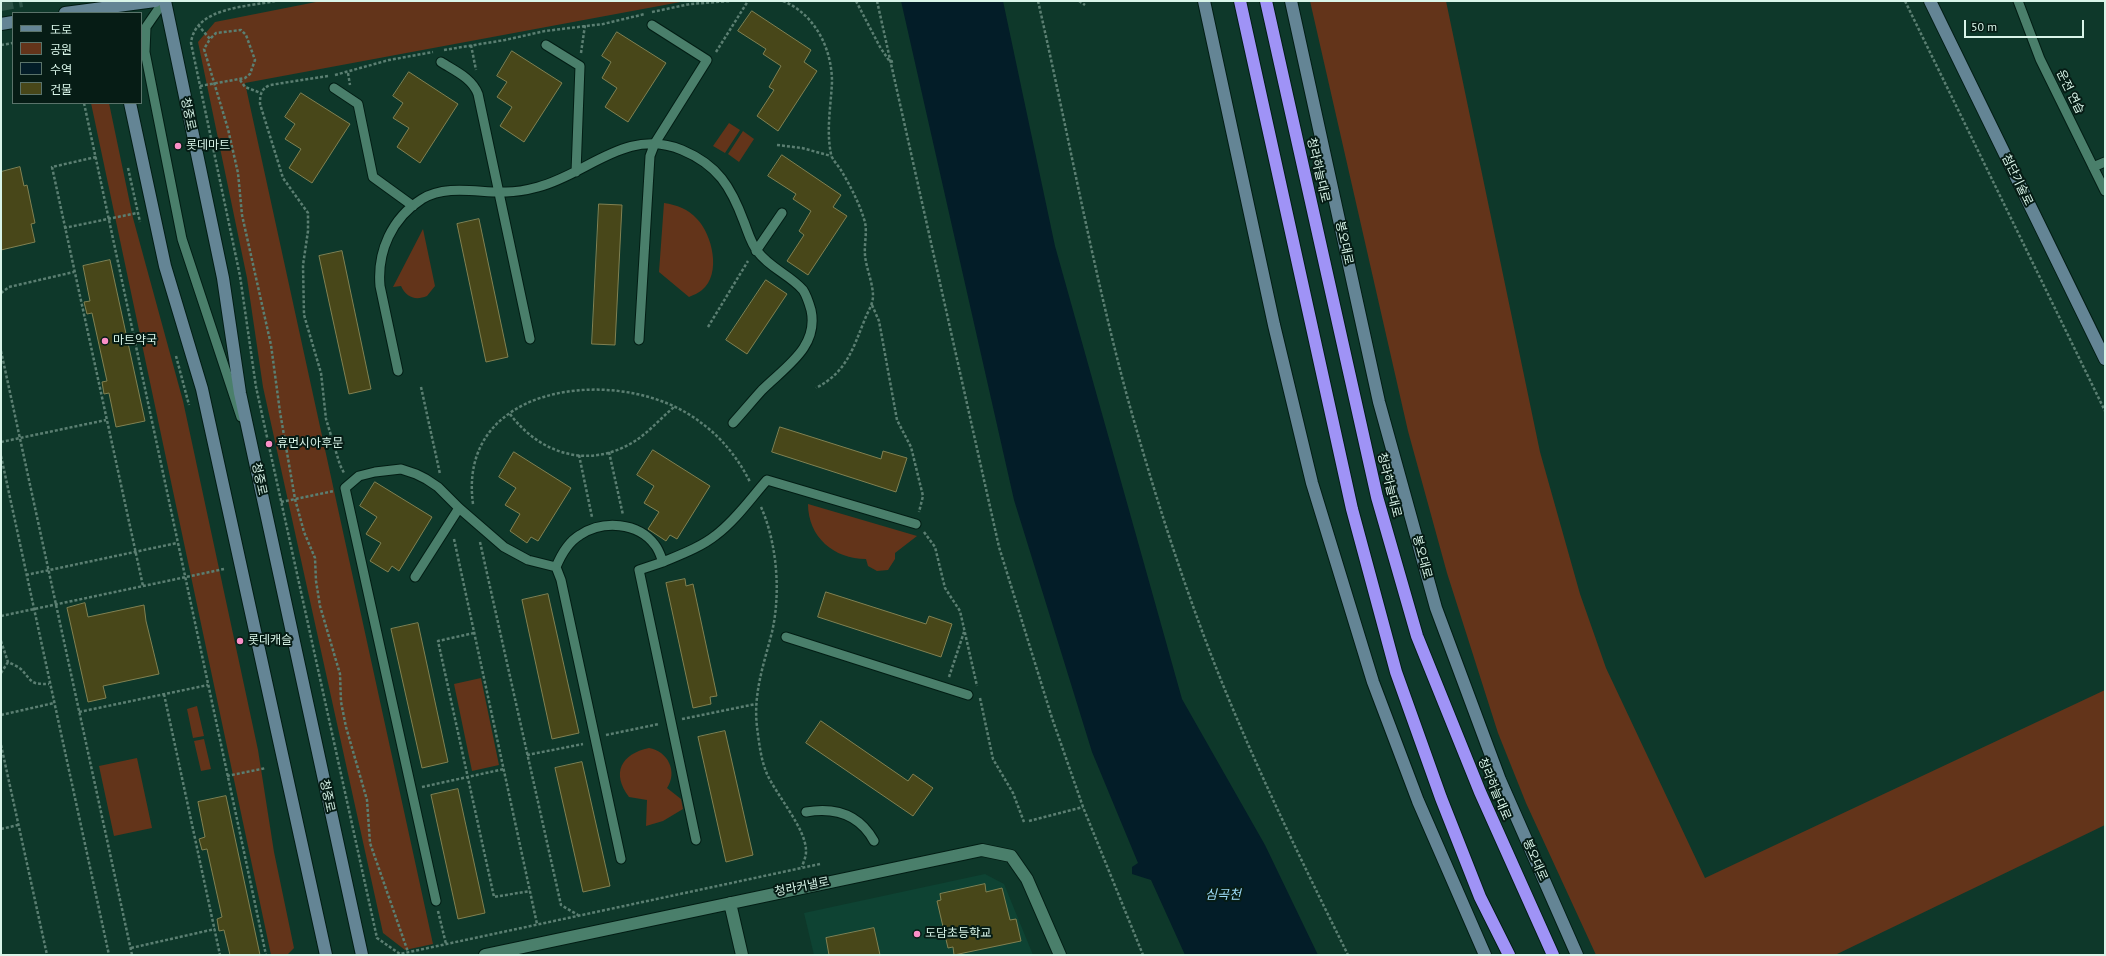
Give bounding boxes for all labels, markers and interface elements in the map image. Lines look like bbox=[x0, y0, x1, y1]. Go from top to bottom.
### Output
legend bbox=[12, 12, 142, 104]
scale bar bbox=[1966, 12, 2086, 38]
text: 50 m bbox=[1971, 19, 1997, 34]
text: 도로 bbox=[50, 22, 72, 37]
text: 공원 bbox=[50, 42, 72, 57]
text: 수역 bbox=[50, 62, 72, 77]
street label: 운전 연습 bbox=[2053, 68, 2087, 116]
text: 건물 bbox=[50, 82, 72, 97]
street label: 청중로 bbox=[178, 96, 198, 132]
street label: 청라하늘대로 bbox=[1304, 136, 1332, 204]
place label: 롯데마트 bbox=[186, 139, 230, 153]
marker: 롯데마트 bbox=[173, 141, 183, 151]
street label: 첨단기술로 bbox=[1998, 152, 2036, 208]
street label: 봉오대로 bbox=[1332, 220, 1356, 266]
place label: 마트약국 bbox=[113, 334, 157, 348]
marker: 마트약국 bbox=[100, 336, 110, 346]
place label: 휴먼시아후문 bbox=[277, 437, 343, 451]
marker: 휴먼시아후문 bbox=[264, 439, 274, 449]
street label: 청라하늘대로 bbox=[1374, 451, 1404, 519]
street label: 청중로 bbox=[249, 461, 269, 497]
street label: 봉오대로 bbox=[1409, 534, 1435, 580]
place label: 롯데캐슬 bbox=[248, 634, 292, 648]
marker: 롯데캐슬 bbox=[235, 636, 245, 646]
street label: 청라하늘대로 bbox=[1474, 756, 1514, 822]
street label: 청중로 bbox=[317, 778, 337, 814]
street label: 봉오대로 bbox=[1519, 837, 1551, 883]
street label: 청라커낼로 bbox=[774, 875, 830, 899]
water label: 심곡천 bbox=[1205, 887, 1241, 903]
place label: 도담초등학교 bbox=[925, 927, 991, 941]
marker: 도담초등학교 bbox=[912, 929, 922, 939]

